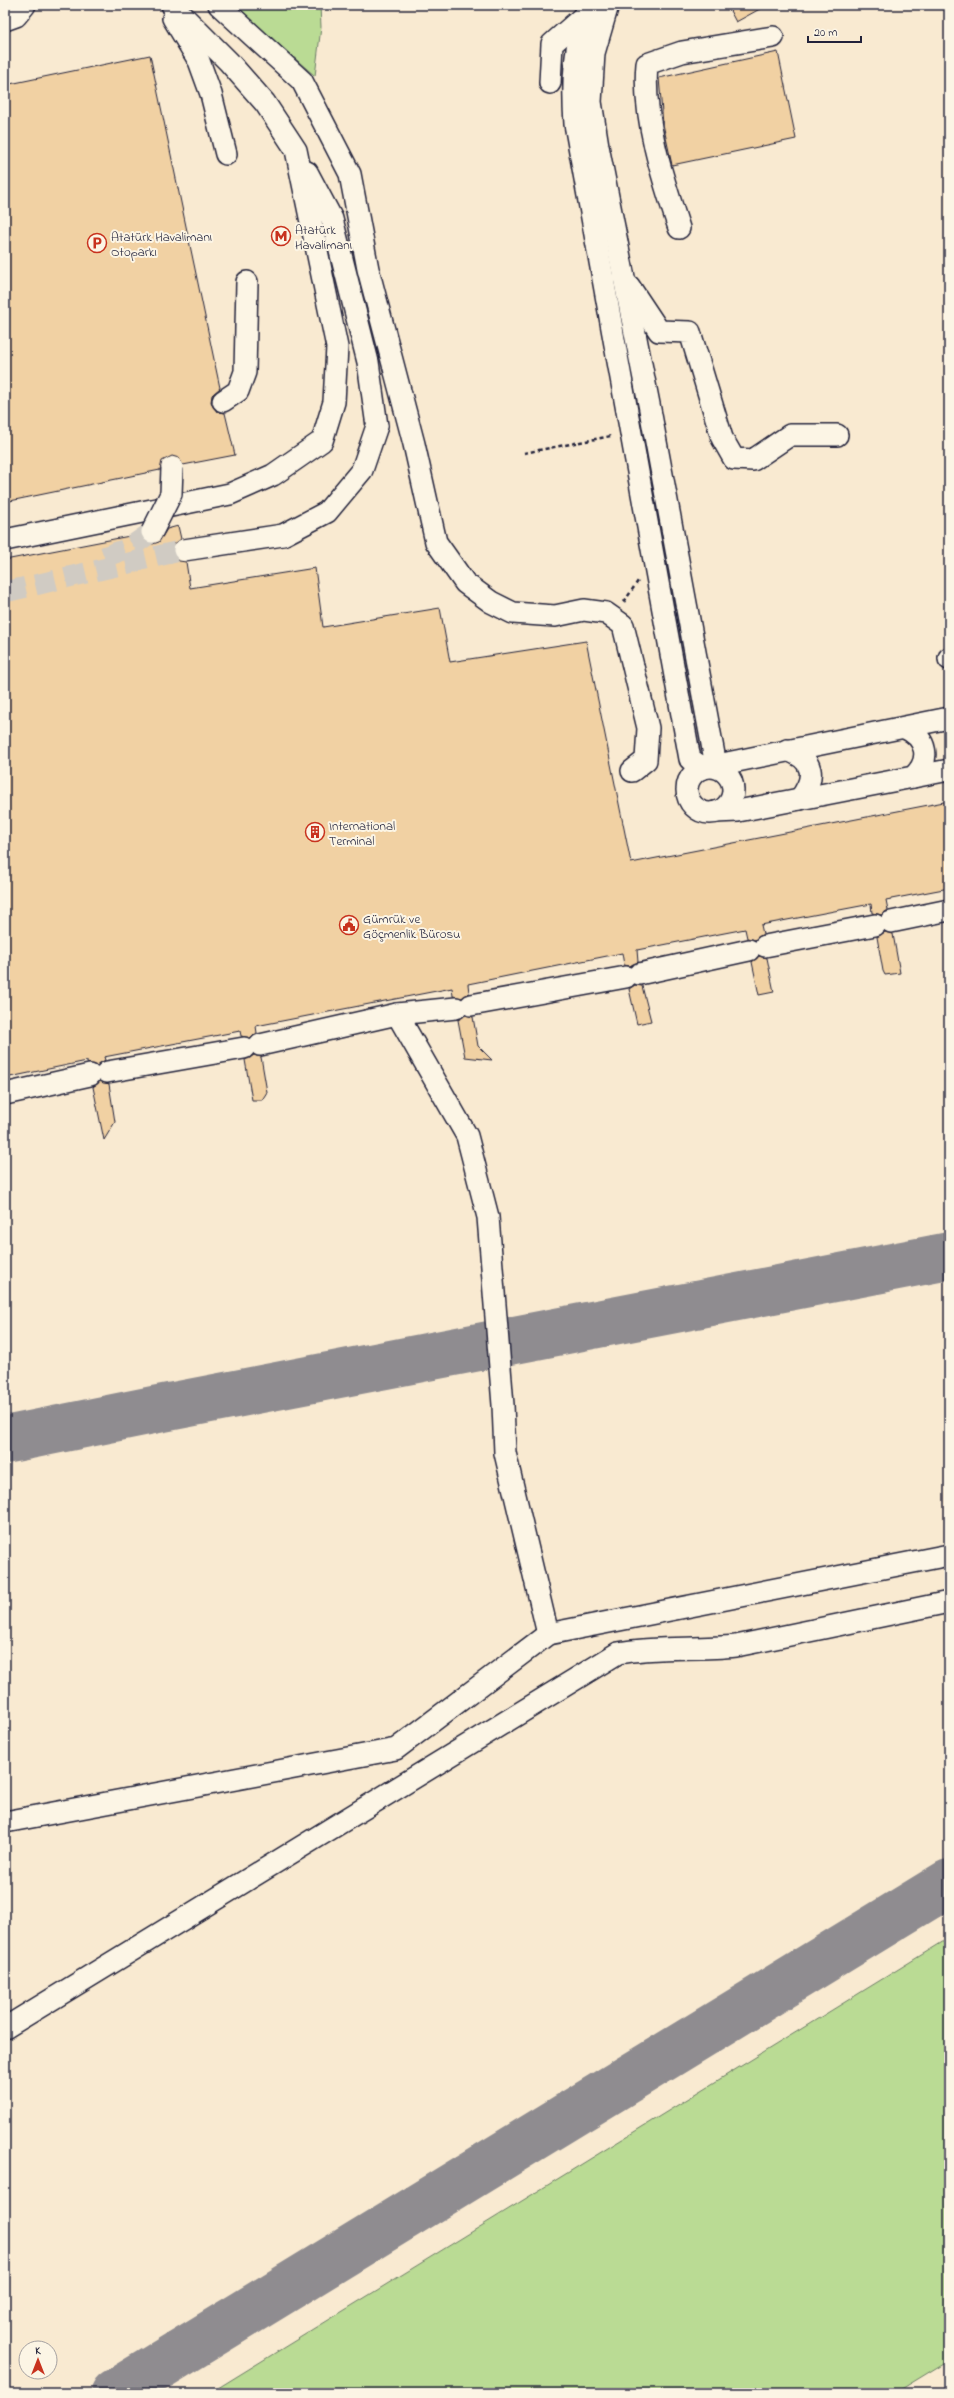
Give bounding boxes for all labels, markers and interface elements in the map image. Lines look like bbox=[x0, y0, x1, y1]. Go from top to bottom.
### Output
scale bar bbox=[808, 18, 861, 44]
text: 20 m bbox=[814, 24, 837, 42]
place label: Atatürk Havalimanı bbox=[295, 221, 352, 255]
metro station icon: Atatürk Havalimanı bbox=[270, 225, 292, 247]
place label: Atatürk Havalimanı Otoparkı bbox=[111, 228, 212, 262]
parking icon: Atatürk Havalimanı Otoparkı bbox=[86, 232, 108, 254]
place label: International Terminal bbox=[329, 817, 395, 851]
building icon: International Terminal bbox=[304, 821, 326, 843]
place label: Gümrük ve Göçmenlik Bürosu bbox=[363, 910, 460, 944]
public building icon: Gümrük ve Göçmenlik Bürosu bbox=[338, 914, 360, 936]
north arrow bbox=[18, 2340, 58, 2380]
text: K bbox=[35, 2343, 41, 2359]

